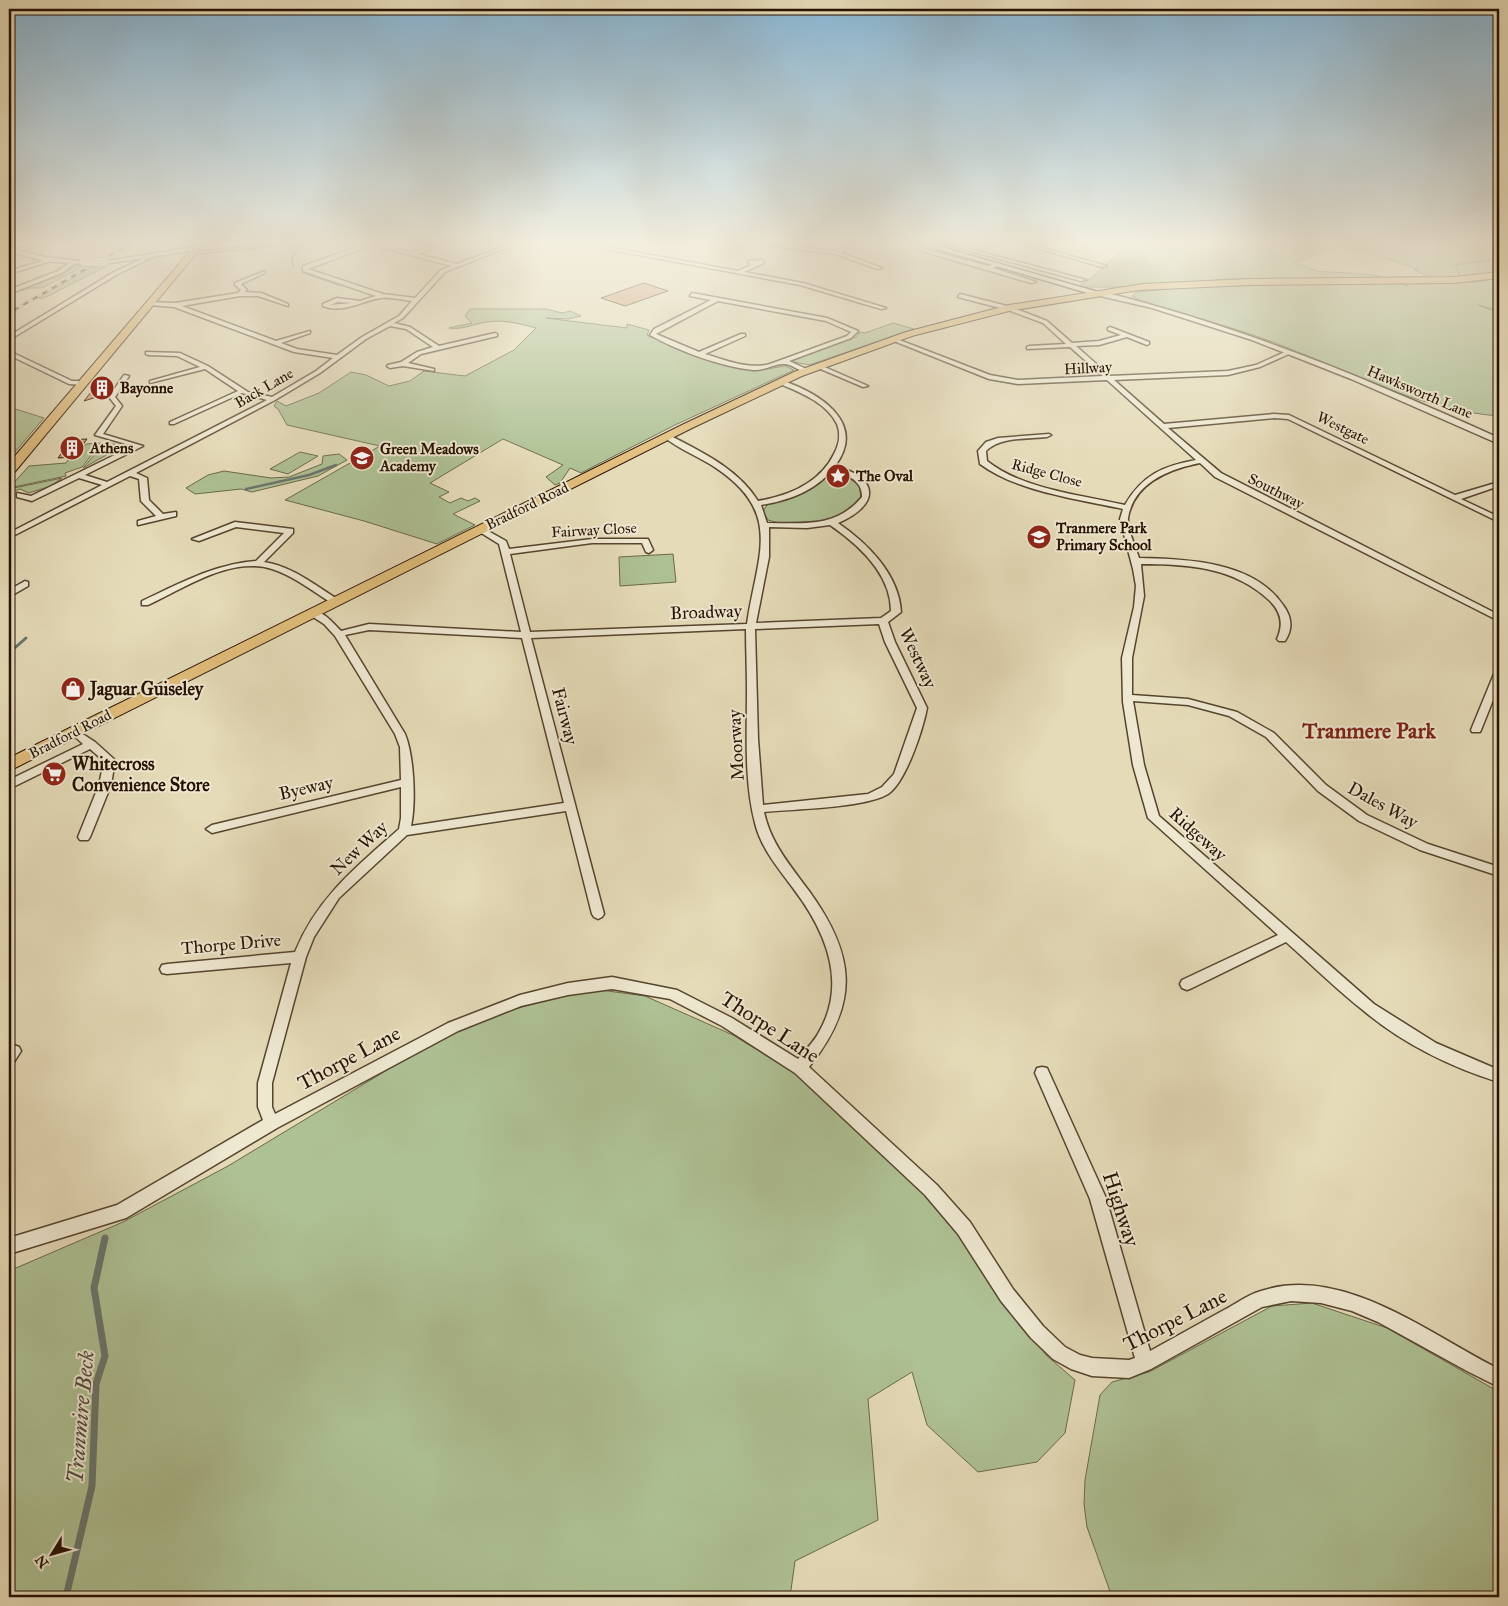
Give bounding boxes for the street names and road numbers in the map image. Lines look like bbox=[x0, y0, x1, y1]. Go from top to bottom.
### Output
street label: Hillway bbox=[1064, 358, 1113, 378]
street label: Hawksworth Lane bbox=[1364, 362, 1476, 422]
street label: Back Lane bbox=[232, 364, 296, 412]
street label: Westgate bbox=[1314, 408, 1372, 448]
street label: Ridge Close bbox=[1010, 455, 1084, 491]
street label: Southway bbox=[1245, 469, 1308, 513]
street label: Bradford Road bbox=[483, 478, 572, 534]
street label: Fairway Close bbox=[551, 519, 637, 541]
street label: Broadway bbox=[670, 600, 743, 624]
street label: Westway bbox=[894, 624, 942, 692]
street label: Fairway bbox=[547, 685, 583, 747]
street label: Bradford Road bbox=[26, 705, 115, 762]
street label: Moorway bbox=[723, 708, 749, 781]
street label: Byeway bbox=[277, 771, 336, 805]
street label: Dales Way bbox=[1344, 777, 1422, 833]
street label: Ridgeway bbox=[1164, 802, 1232, 867]
street label: New Way bbox=[326, 816, 393, 880]
street label: Thorpe Drive bbox=[180, 929, 282, 959]
street label: Thorpe Lane bbox=[716, 985, 825, 1069]
street label: Thorpe Lane bbox=[293, 1020, 405, 1096]
street label: Highway bbox=[1097, 1168, 1146, 1251]
street label: Thorpe Lane bbox=[1119, 1283, 1231, 1357]

